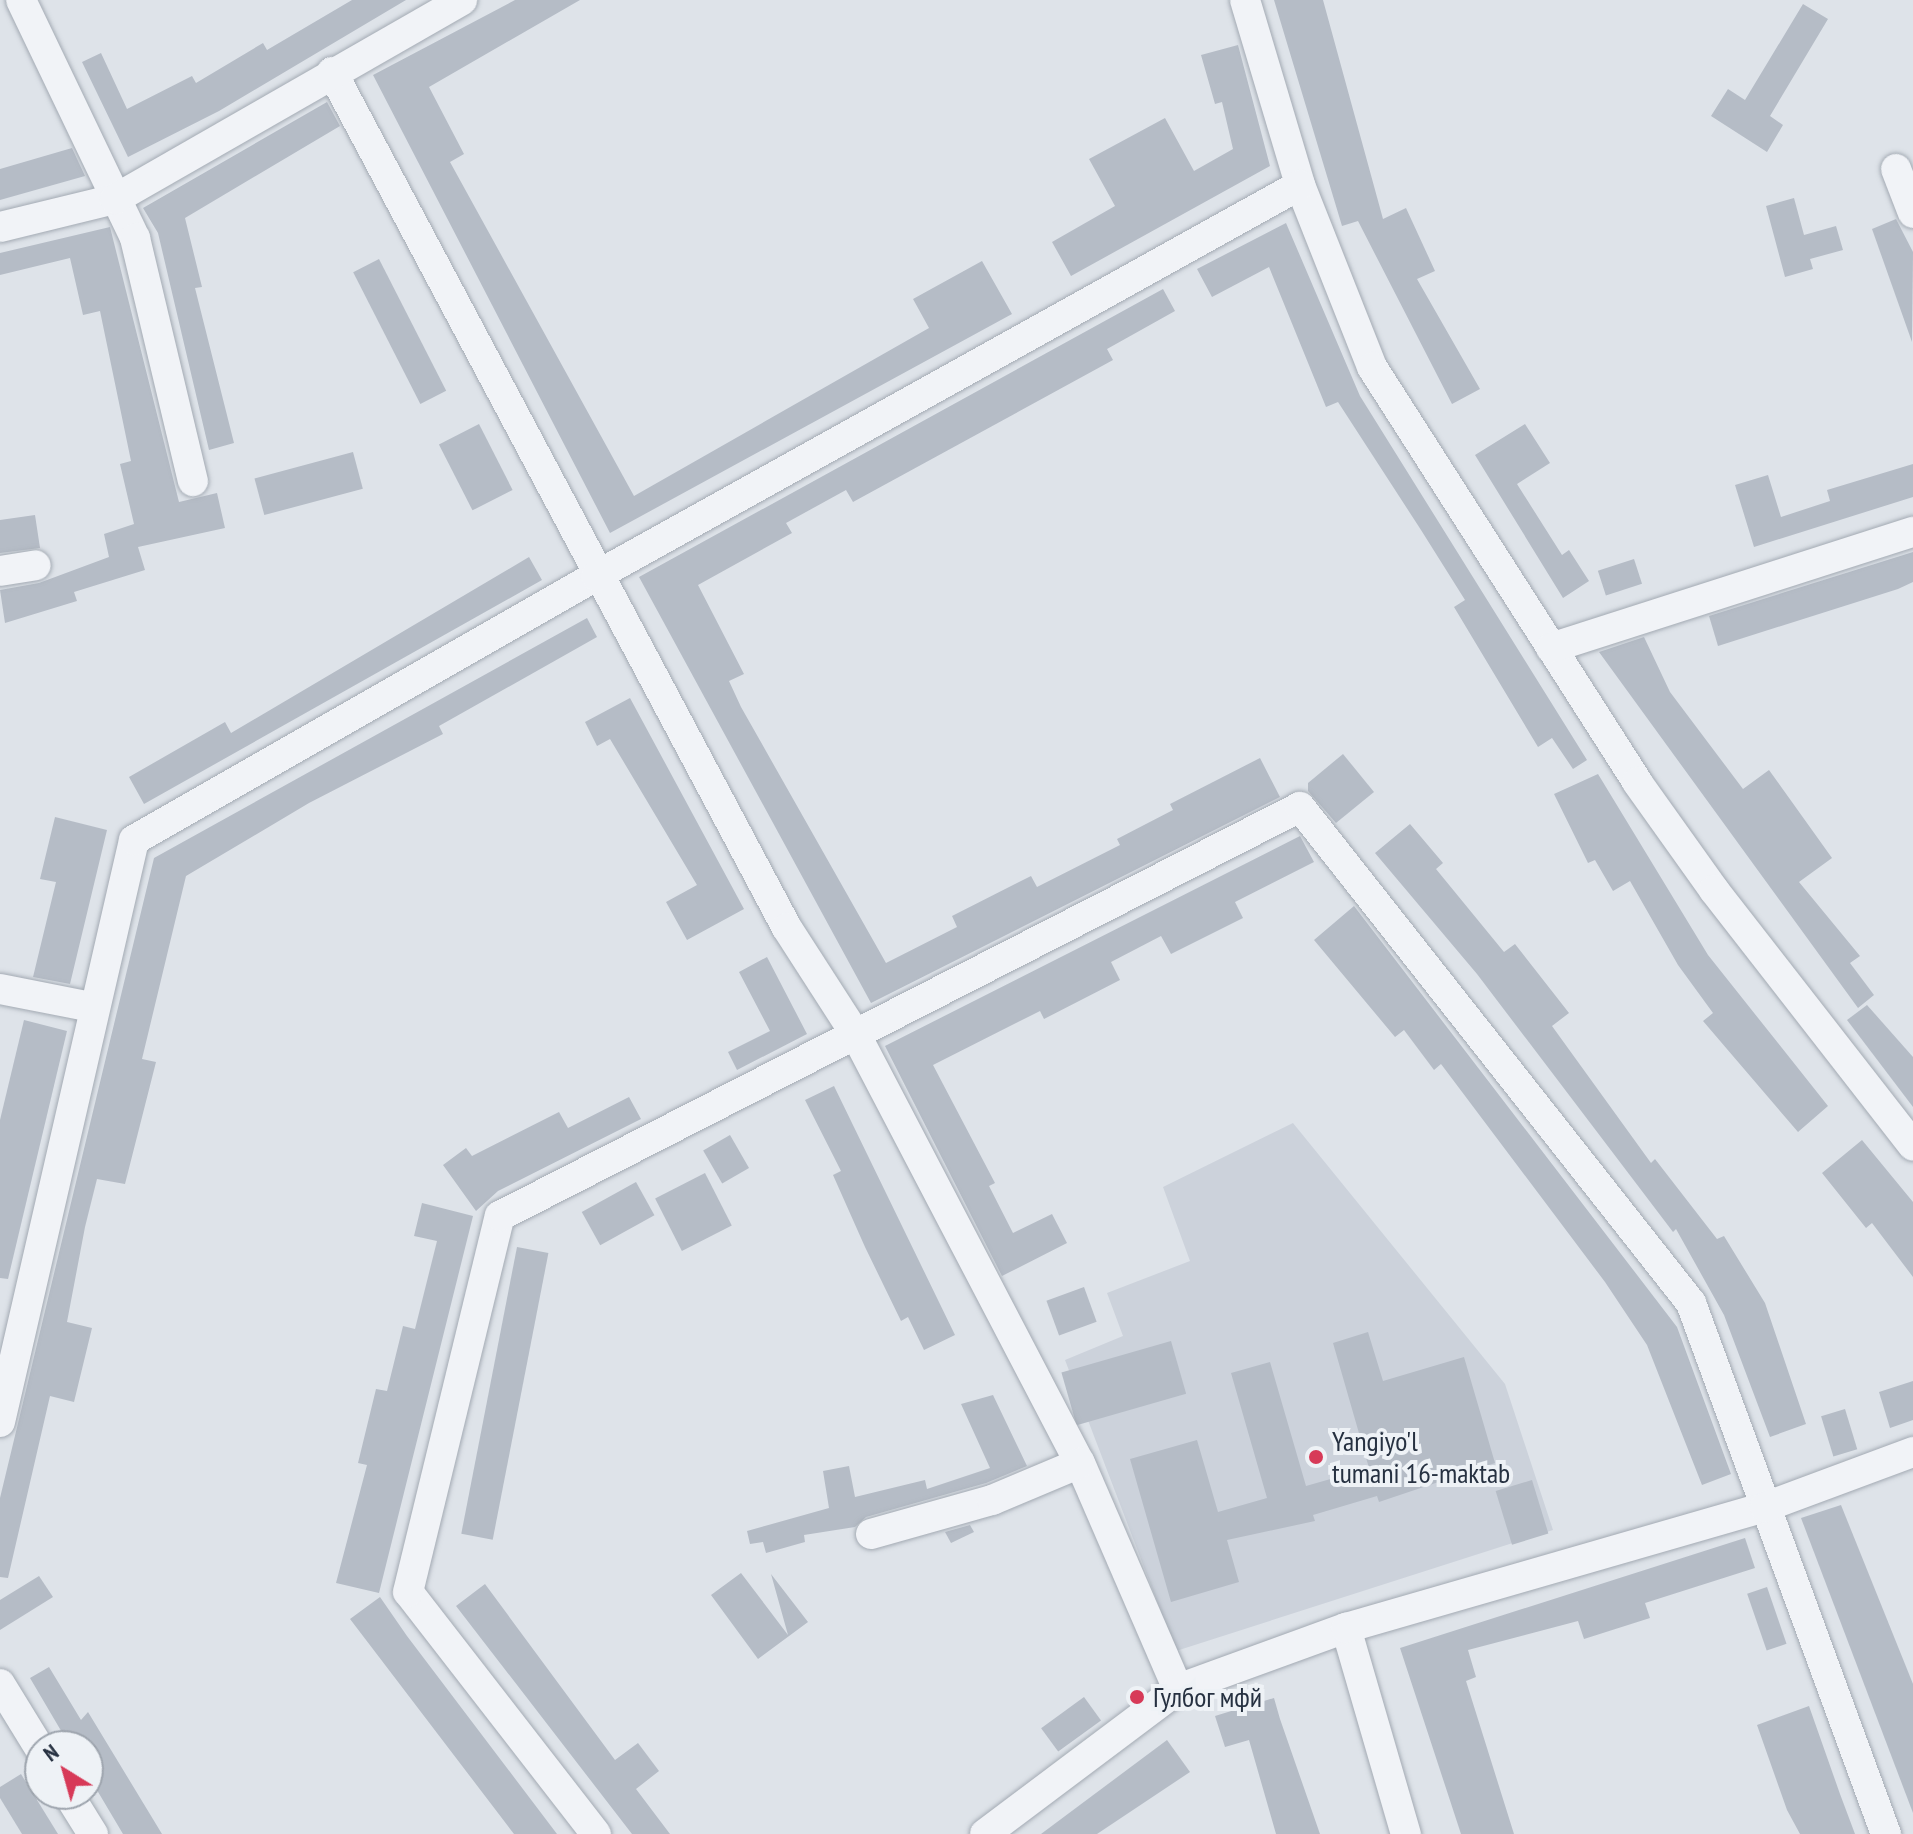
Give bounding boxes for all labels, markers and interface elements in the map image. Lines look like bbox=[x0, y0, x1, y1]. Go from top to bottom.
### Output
place label: Yangiyo'l tumani 16-maktab bbox=[1332, 1424, 1510, 1490]
marker: Yangiyo'l tumani 16-maktab bbox=[1307, 1448, 1325, 1466]
place label: Гулбог мфй bbox=[1153, 1680, 1263, 1714]
marker: Гулбог мфй bbox=[1128, 1688, 1146, 1706]
north arrow bbox=[24, 1730, 104, 1810]
text: N bbox=[38, 1738, 64, 1767]

